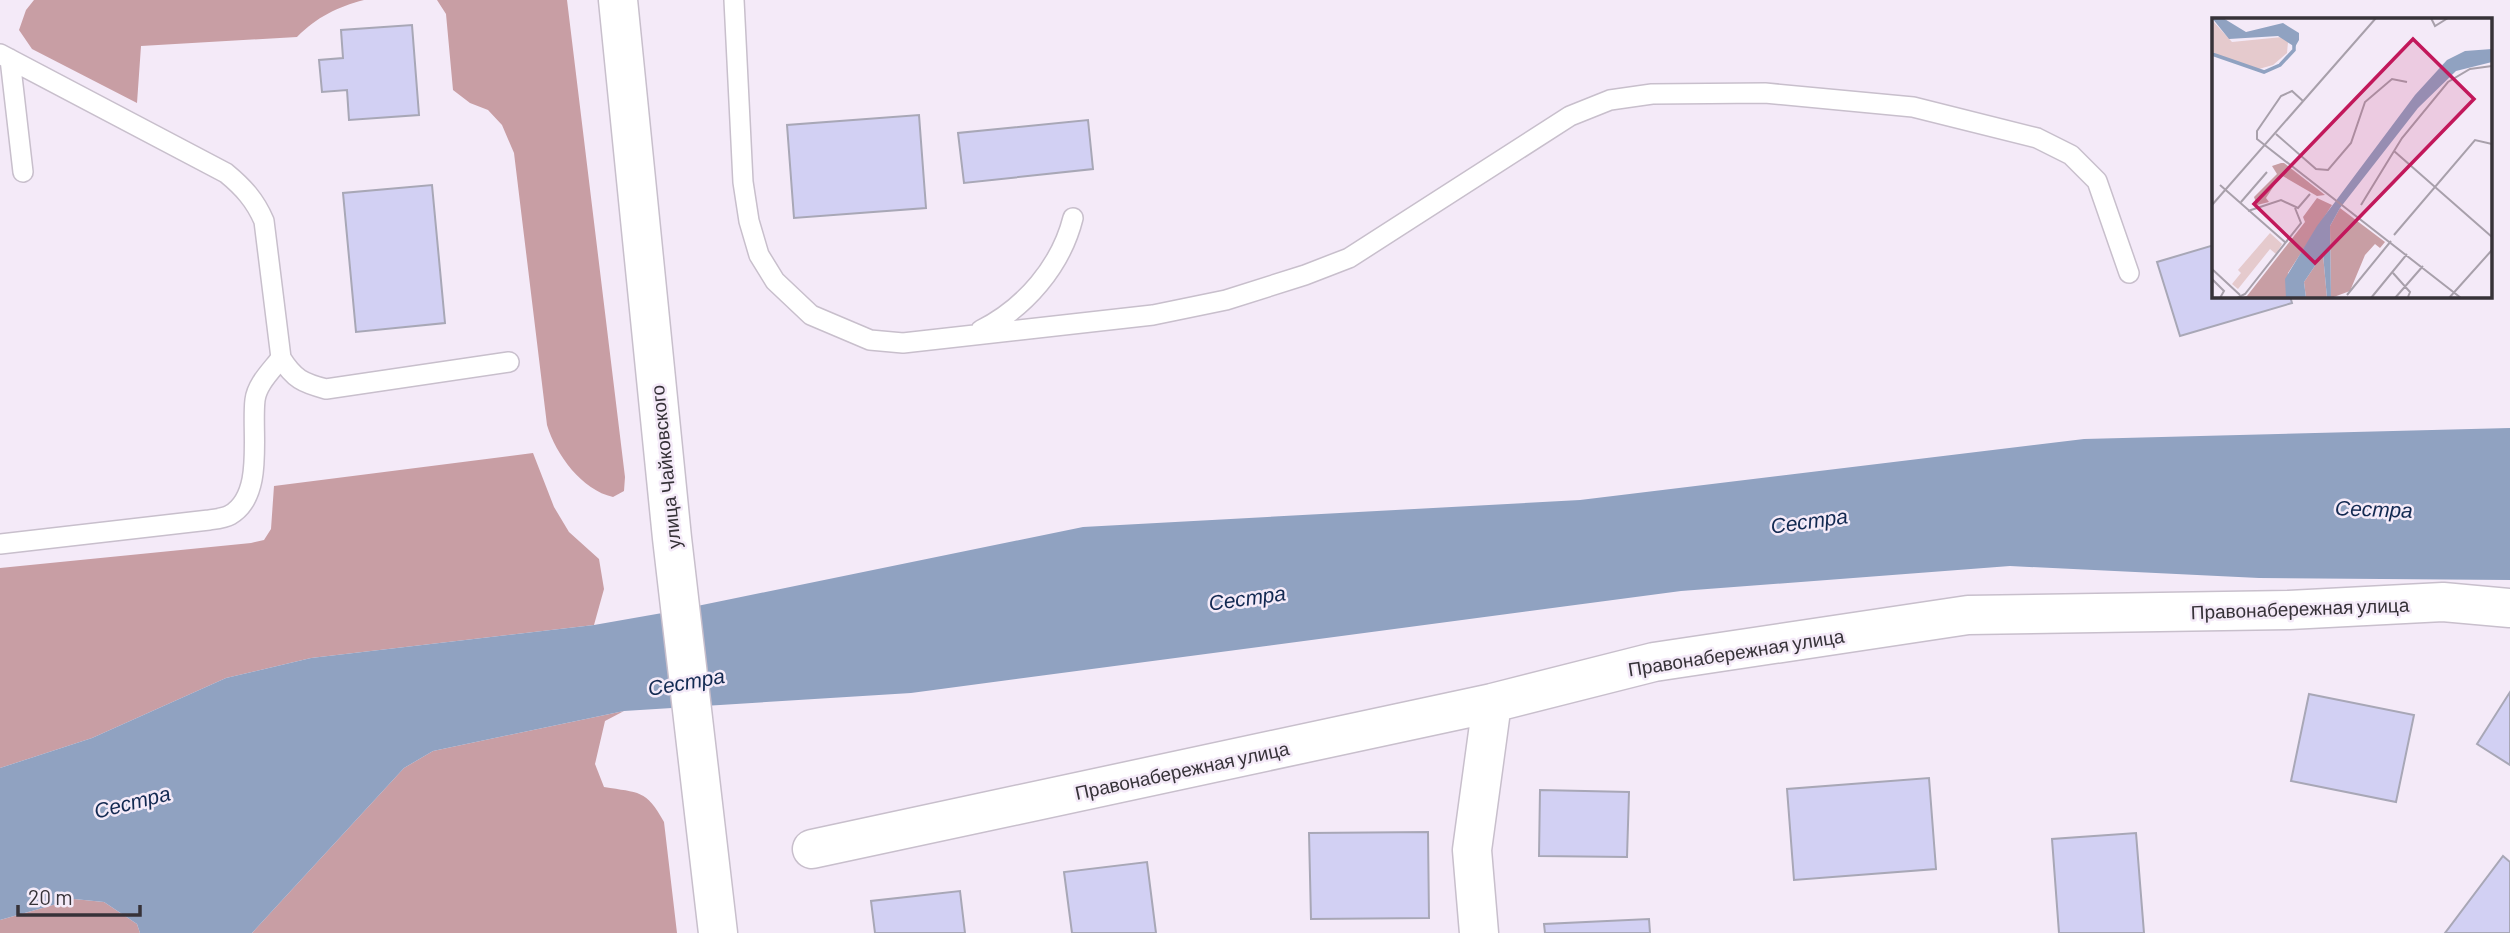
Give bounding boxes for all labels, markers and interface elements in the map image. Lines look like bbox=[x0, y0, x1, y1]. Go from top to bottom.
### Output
inset map bbox=[2212, 18, 2492, 298]
street label: улица Чайковского bbox=[645, 384, 685, 550]
water label: Сестра bbox=[2335, 494, 2413, 522]
water label: Сестра bbox=[1769, 502, 1849, 538]
water label: Сестра bbox=[1207, 579, 1287, 615]
street label: Правонабережная улица bbox=[2190, 593, 2410, 623]
street label: Правонабережная улица bbox=[1626, 623, 1846, 680]
water label: Сестра bbox=[646, 662, 726, 700]
street label: Правонабережная улица bbox=[1073, 736, 1292, 804]
water label: Сестра bbox=[91, 779, 173, 823]
scale bar bbox=[18, 874, 140, 918]
text: 20 m bbox=[28, 884, 73, 909]

